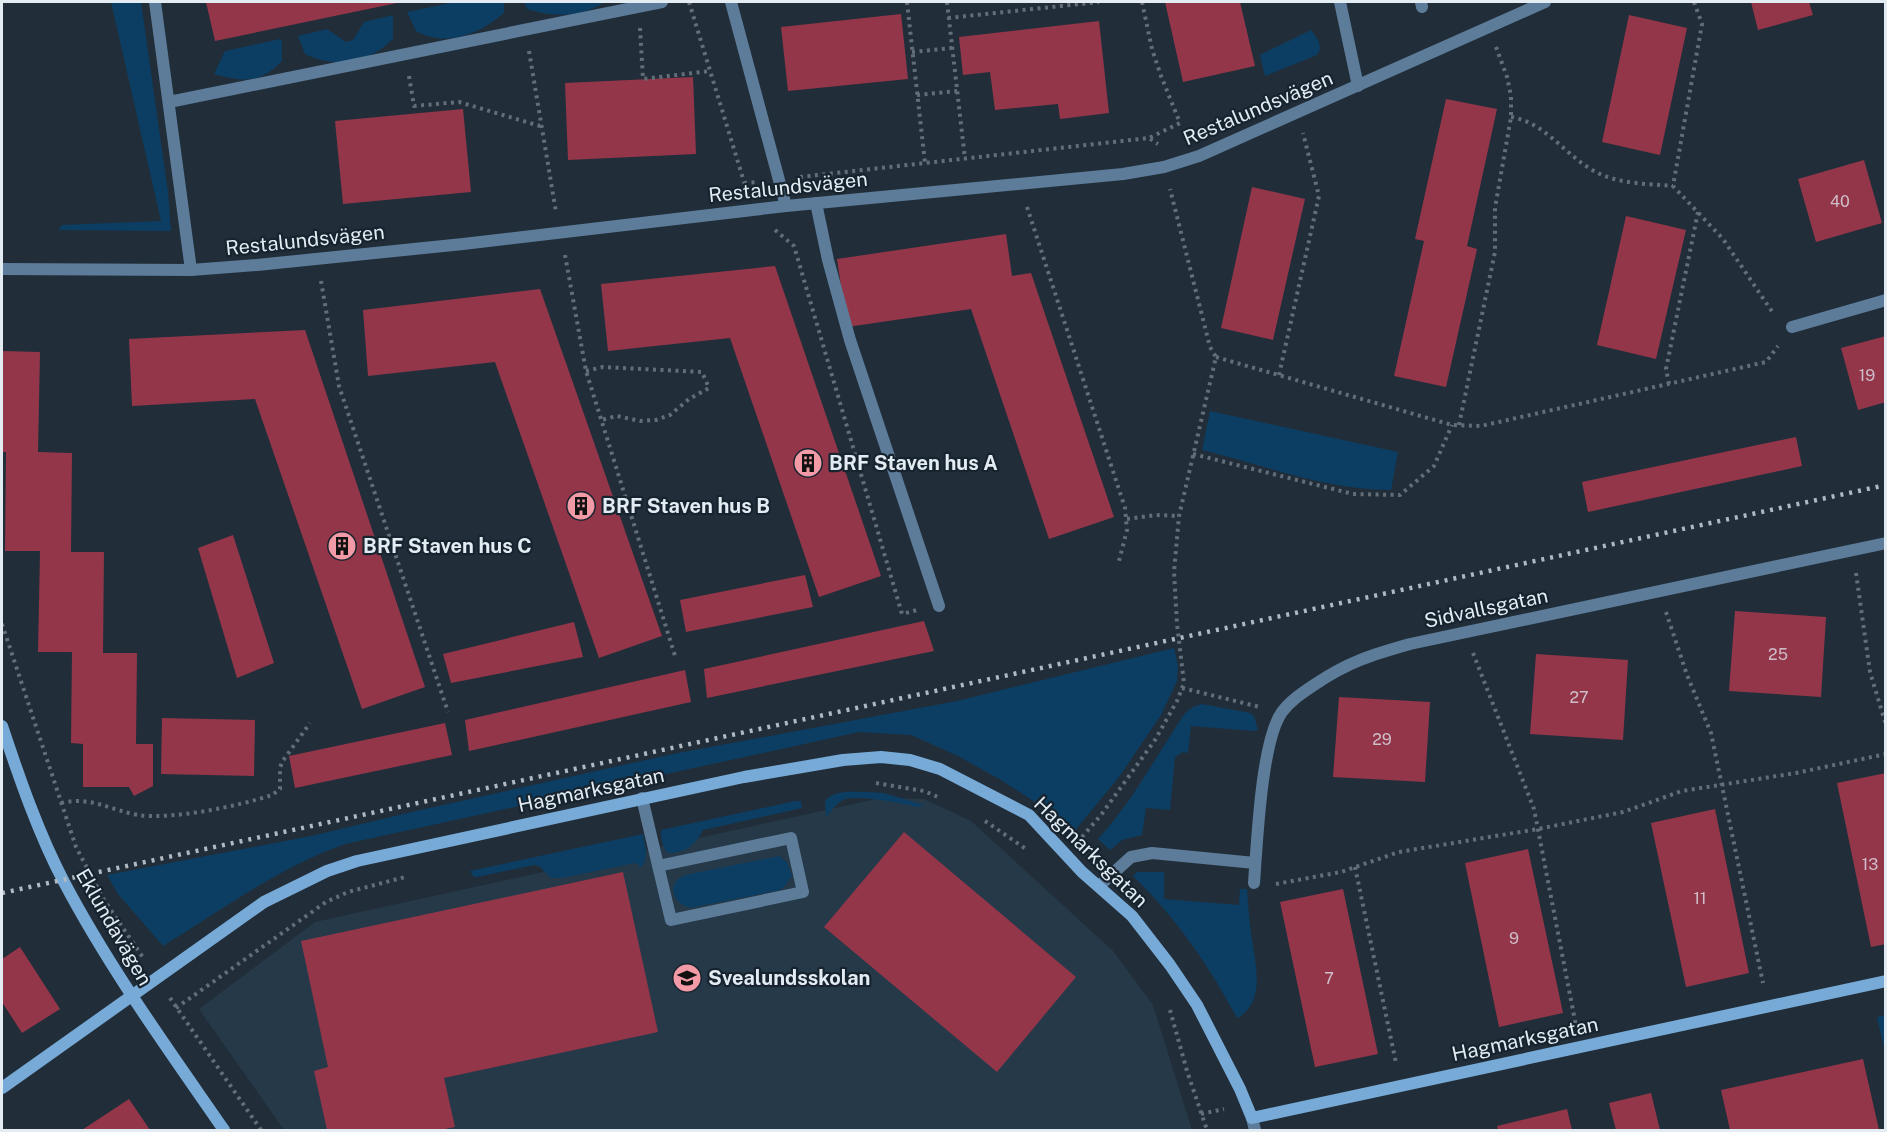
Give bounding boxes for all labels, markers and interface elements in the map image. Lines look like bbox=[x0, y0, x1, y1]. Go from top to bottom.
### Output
street label: Restalundsvägen bbox=[1180, 66, 1336, 150]
street label: Restalundsvägen bbox=[707, 167, 869, 207]
house number: 40 bbox=[1830, 192, 1850, 211]
street label: Restalundsvägen bbox=[224, 220, 386, 260]
house number: 19 bbox=[1859, 366, 1875, 385]
building icon: BRF Staven hus A bbox=[792, 447, 824, 479]
place label: BRF Staven hus A bbox=[829, 451, 998, 475]
building icon: BRF Staven hus B bbox=[565, 490, 597, 522]
place label: BRF Staven hus B bbox=[602, 494, 770, 518]
building icon: BRF Staven hus C bbox=[326, 530, 358, 562]
place label: BRF Staven hus C bbox=[363, 534, 532, 558]
street label: Sidvallsgatan bbox=[1422, 583, 1550, 633]
house number: 25 bbox=[1768, 645, 1788, 664]
house number: 27 bbox=[1569, 688, 1589, 707]
house number: 29 bbox=[1372, 730, 1392, 749]
street label: Hagmarksgatan bbox=[516, 763, 666, 817]
street label: Hagmarksgatan bbox=[1029, 792, 1153, 912]
house number: 13 bbox=[1862, 855, 1878, 874]
street label: Eklundavägen bbox=[71, 864, 157, 990]
house number: 11 bbox=[1693, 889, 1707, 908]
house number: 9 bbox=[1509, 929, 1519, 948]
school or university icon: Svealundsskolan bbox=[671, 962, 703, 994]
place label: Svealundsskolan bbox=[708, 966, 870, 990]
house number: 7 bbox=[1324, 969, 1334, 988]
street label: Hagmarksgatan bbox=[1450, 1012, 1600, 1066]

